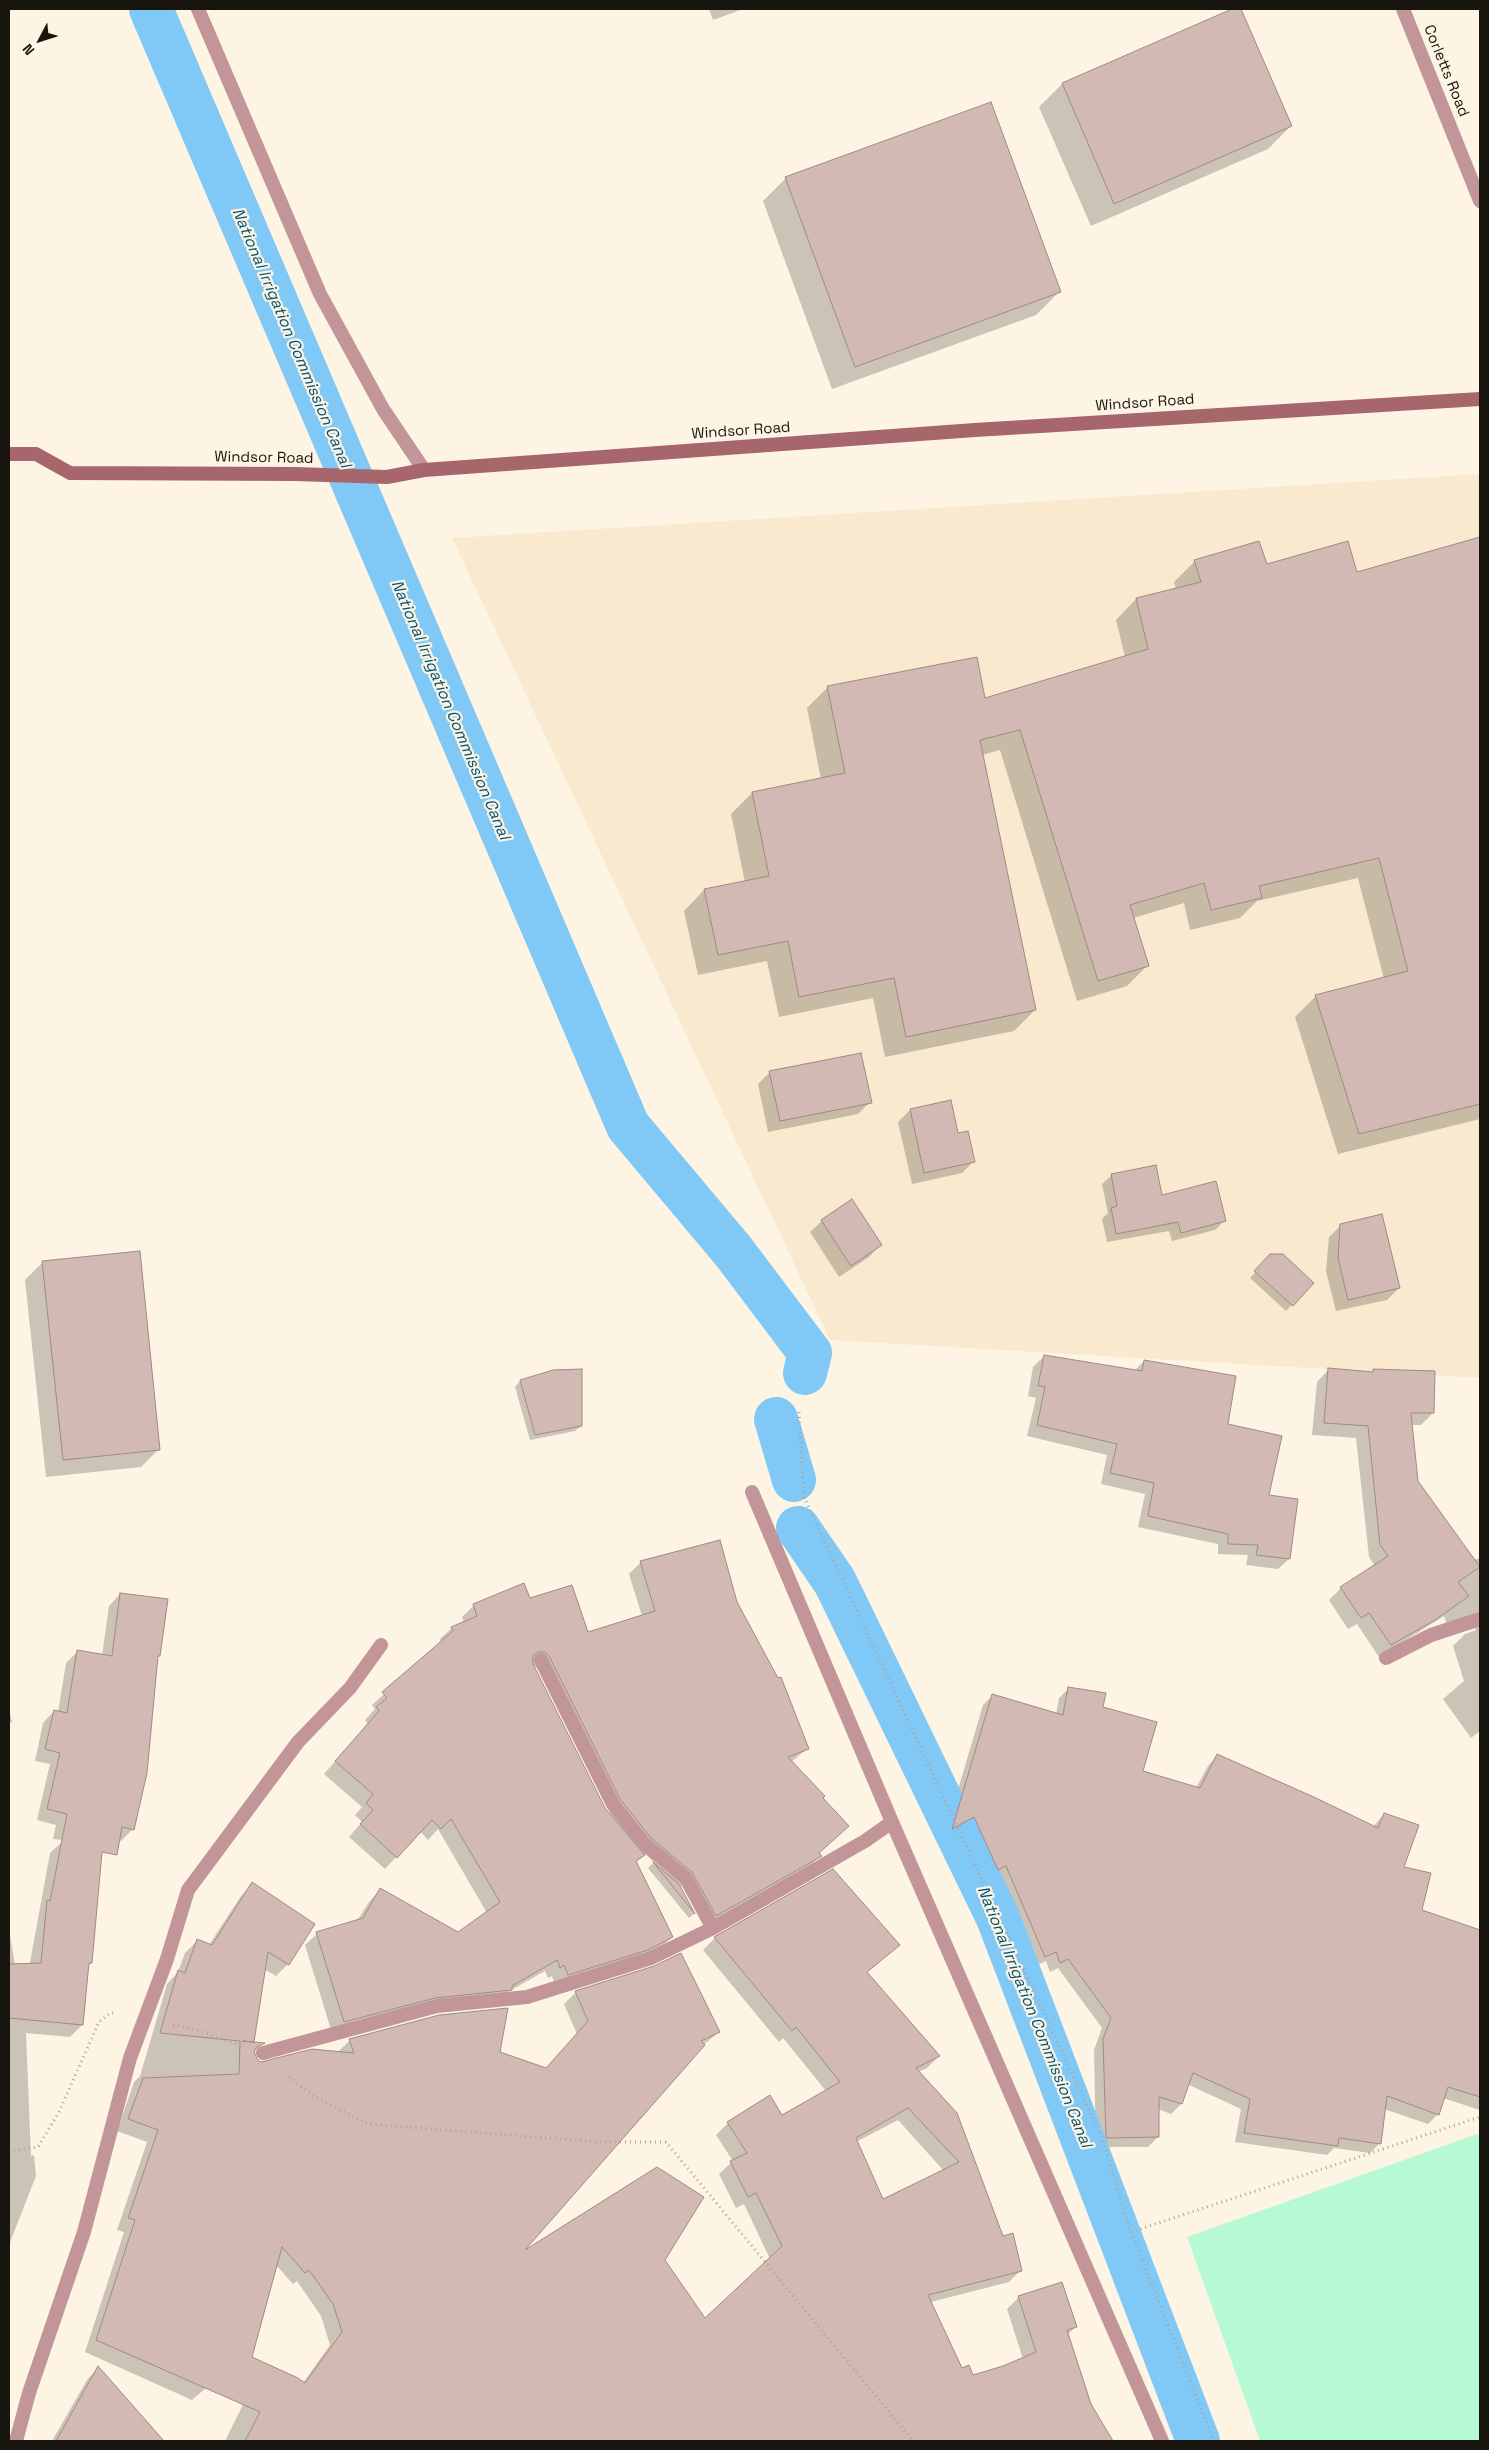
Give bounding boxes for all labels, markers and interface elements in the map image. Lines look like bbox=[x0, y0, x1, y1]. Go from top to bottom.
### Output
north arrow bbox=[15, 15, 65, 65]
street label: Corletts Road bbox=[1419, 22, 1473, 120]
text: N bbox=[19, 40, 38, 59]
water label: National Irrigation Commission Canal bbox=[227, 205, 355, 471]
street label: Windsor Road bbox=[1095, 391, 1195, 415]
street label: Windsor Road bbox=[691, 419, 791, 443]
street label: Windsor Road bbox=[214, 448, 314, 468]
water label: National Irrigation Commission Canal bbox=[386, 577, 514, 843]
water label: National Irrigation Commission Canal bbox=[973, 1884, 1095, 2150]

